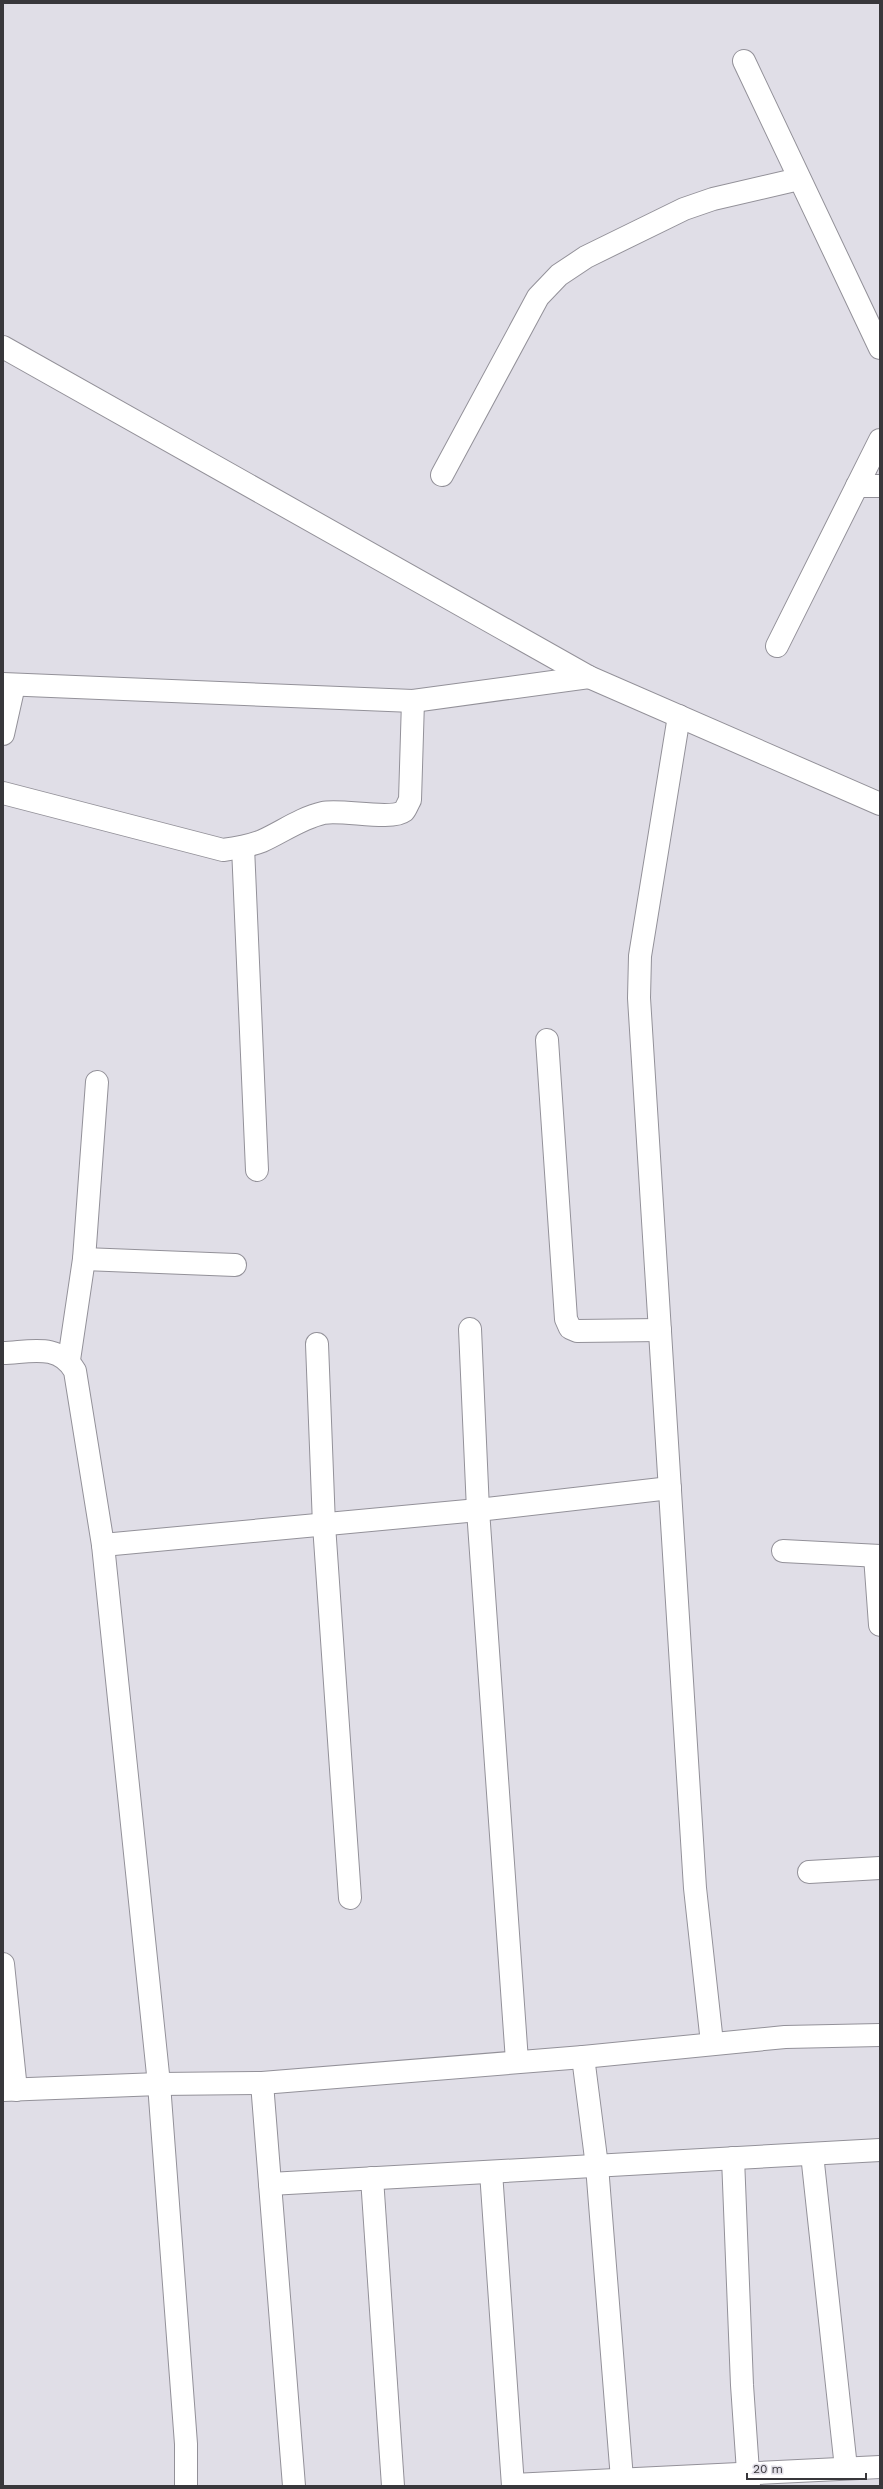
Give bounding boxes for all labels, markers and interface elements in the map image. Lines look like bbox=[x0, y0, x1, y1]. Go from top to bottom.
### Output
scale bar bbox=[747, 2455, 866, 2481]
text: 20 m bbox=[753, 2462, 783, 2476]

